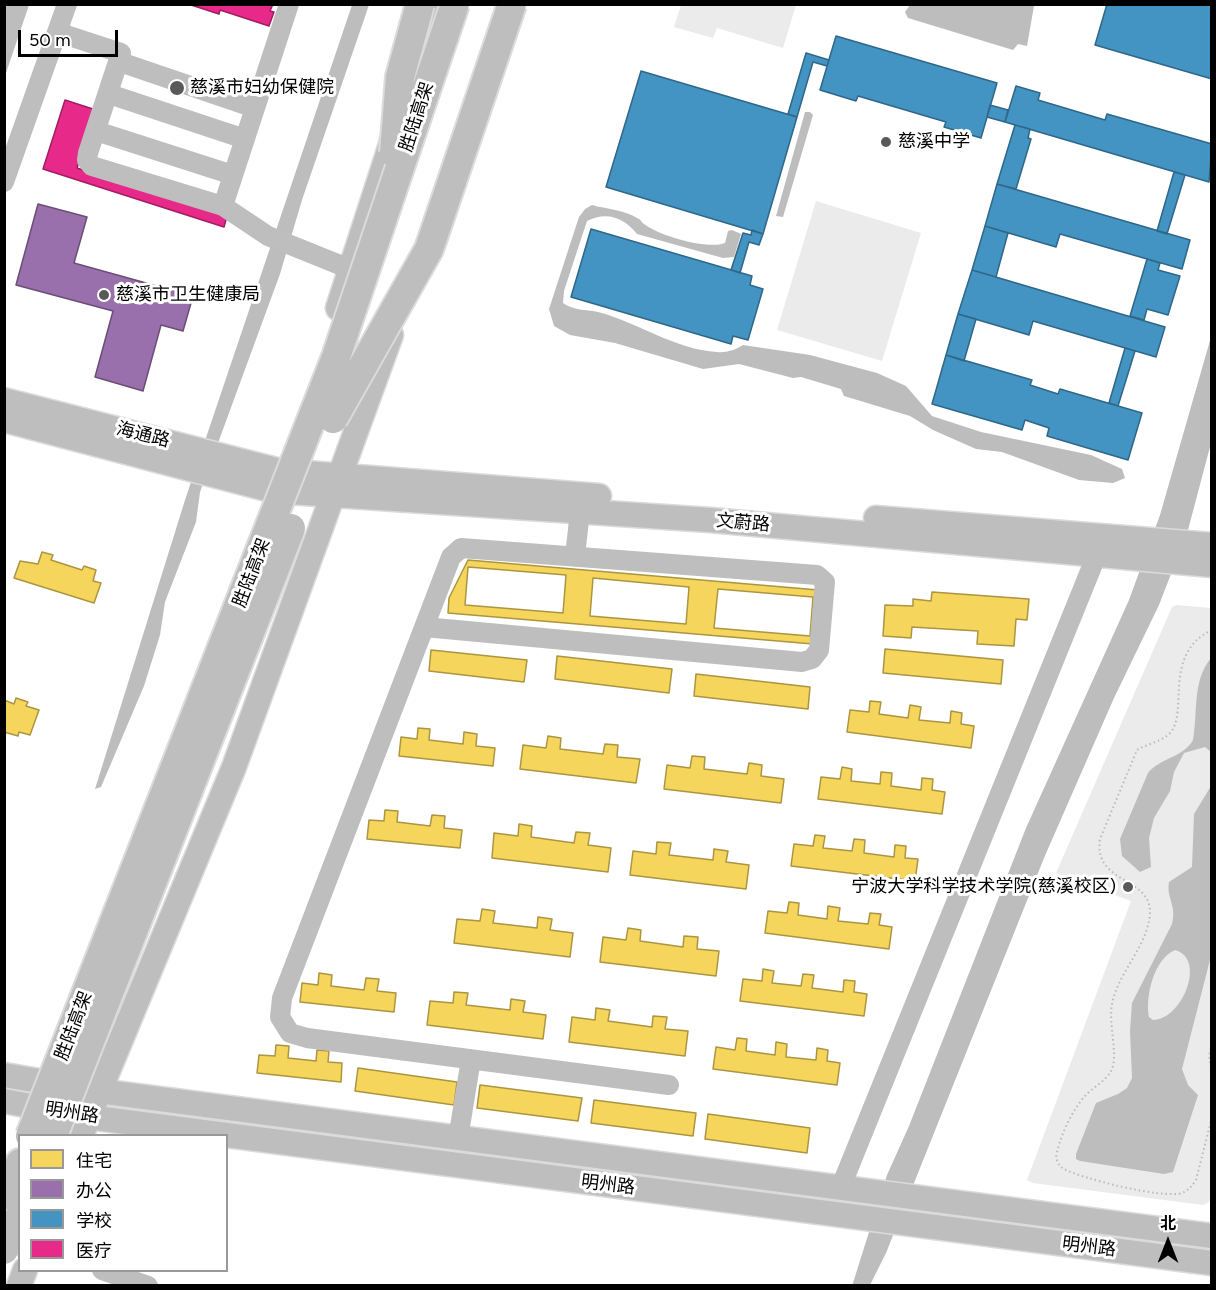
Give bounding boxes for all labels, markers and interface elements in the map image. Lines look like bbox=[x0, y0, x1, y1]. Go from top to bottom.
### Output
scale bar bbox=[21, 18, 122, 56]
text: 50 m bbox=[29, 29, 71, 51]
place label: 慈溪市妇幼保健院 bbox=[190, 77, 334, 99]
marker: 慈溪市妇幼保健院 bbox=[168, 79, 186, 97]
street label: 胜陆高架 bbox=[396, 79, 438, 155]
place label: 慈溪中学 bbox=[898, 131, 970, 153]
marker: 慈溪中学 bbox=[879, 135, 893, 149]
place label: 慈溪市卫生健康局 bbox=[116, 284, 260, 306]
marker: 慈溪市卫生健康局 bbox=[97, 288, 111, 302]
street label: 海通路 bbox=[114, 418, 172, 452]
street label: 文蔚路 bbox=[715, 510, 771, 536]
street label: 胜陆高架 bbox=[229, 536, 275, 610]
place label: 宁波大学科学技术学院(慈溪校区) bbox=[851, 876, 1116, 898]
marker: 宁波大学科学技术学院(慈溪校区) bbox=[1121, 880, 1135, 894]
street label: 胜陆高架 bbox=[51, 989, 97, 1063]
street label: 明州路 bbox=[44, 1098, 100, 1128]
legend bbox=[18, 1134, 228, 1272]
text: 住宅 bbox=[76, 1150, 112, 1172]
street label: 明州路 bbox=[580, 1171, 636, 1199]
text: 办公 bbox=[76, 1180, 112, 1202]
text: 学校 bbox=[76, 1210, 112, 1232]
north arrow bbox=[1138, 1212, 1198, 1272]
text: 北 bbox=[1160, 1214, 1176, 1233]
street label: 明州路 bbox=[1061, 1233, 1117, 1261]
text: 医疗 bbox=[76, 1240, 112, 1262]

